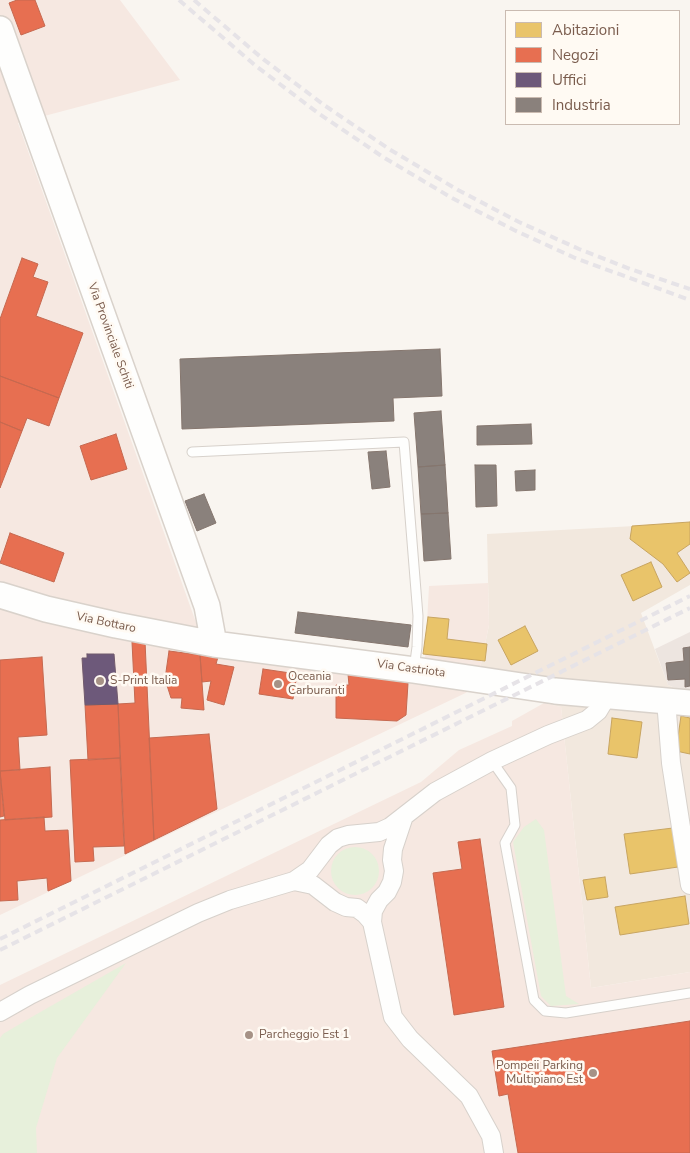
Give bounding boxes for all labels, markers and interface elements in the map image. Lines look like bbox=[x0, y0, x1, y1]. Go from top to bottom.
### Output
legend bbox=[505, 10, 680, 125]
text: Abitazioni bbox=[552, 20, 619, 40]
text: Negozi bbox=[552, 45, 599, 65]
text: Uffici bbox=[552, 70, 586, 90]
text: Industria bbox=[552, 95, 611, 115]
street label: Via Provinciale Schiti bbox=[84, 281, 136, 391]
street label: Via Bottaro bbox=[75, 610, 137, 636]
street label: Via Castriota bbox=[376, 657, 446, 681]
place label: Oceania Carburanti bbox=[288, 670, 345, 698]
place label: S-Print Italia bbox=[110, 674, 177, 688]
marker: S-Print Italia bbox=[94, 675, 106, 687]
marker: Oceania Carburanti bbox=[272, 678, 284, 690]
place label: Parcheggio Est 1 bbox=[259, 1028, 349, 1042]
marker: Parcheggio Est 1 bbox=[243, 1029, 255, 1041]
place label: Pompeii Parking Multipiano Est bbox=[496, 1059, 583, 1087]
marker: Pompeii Parking Multipiano Est bbox=[587, 1067, 599, 1079]

